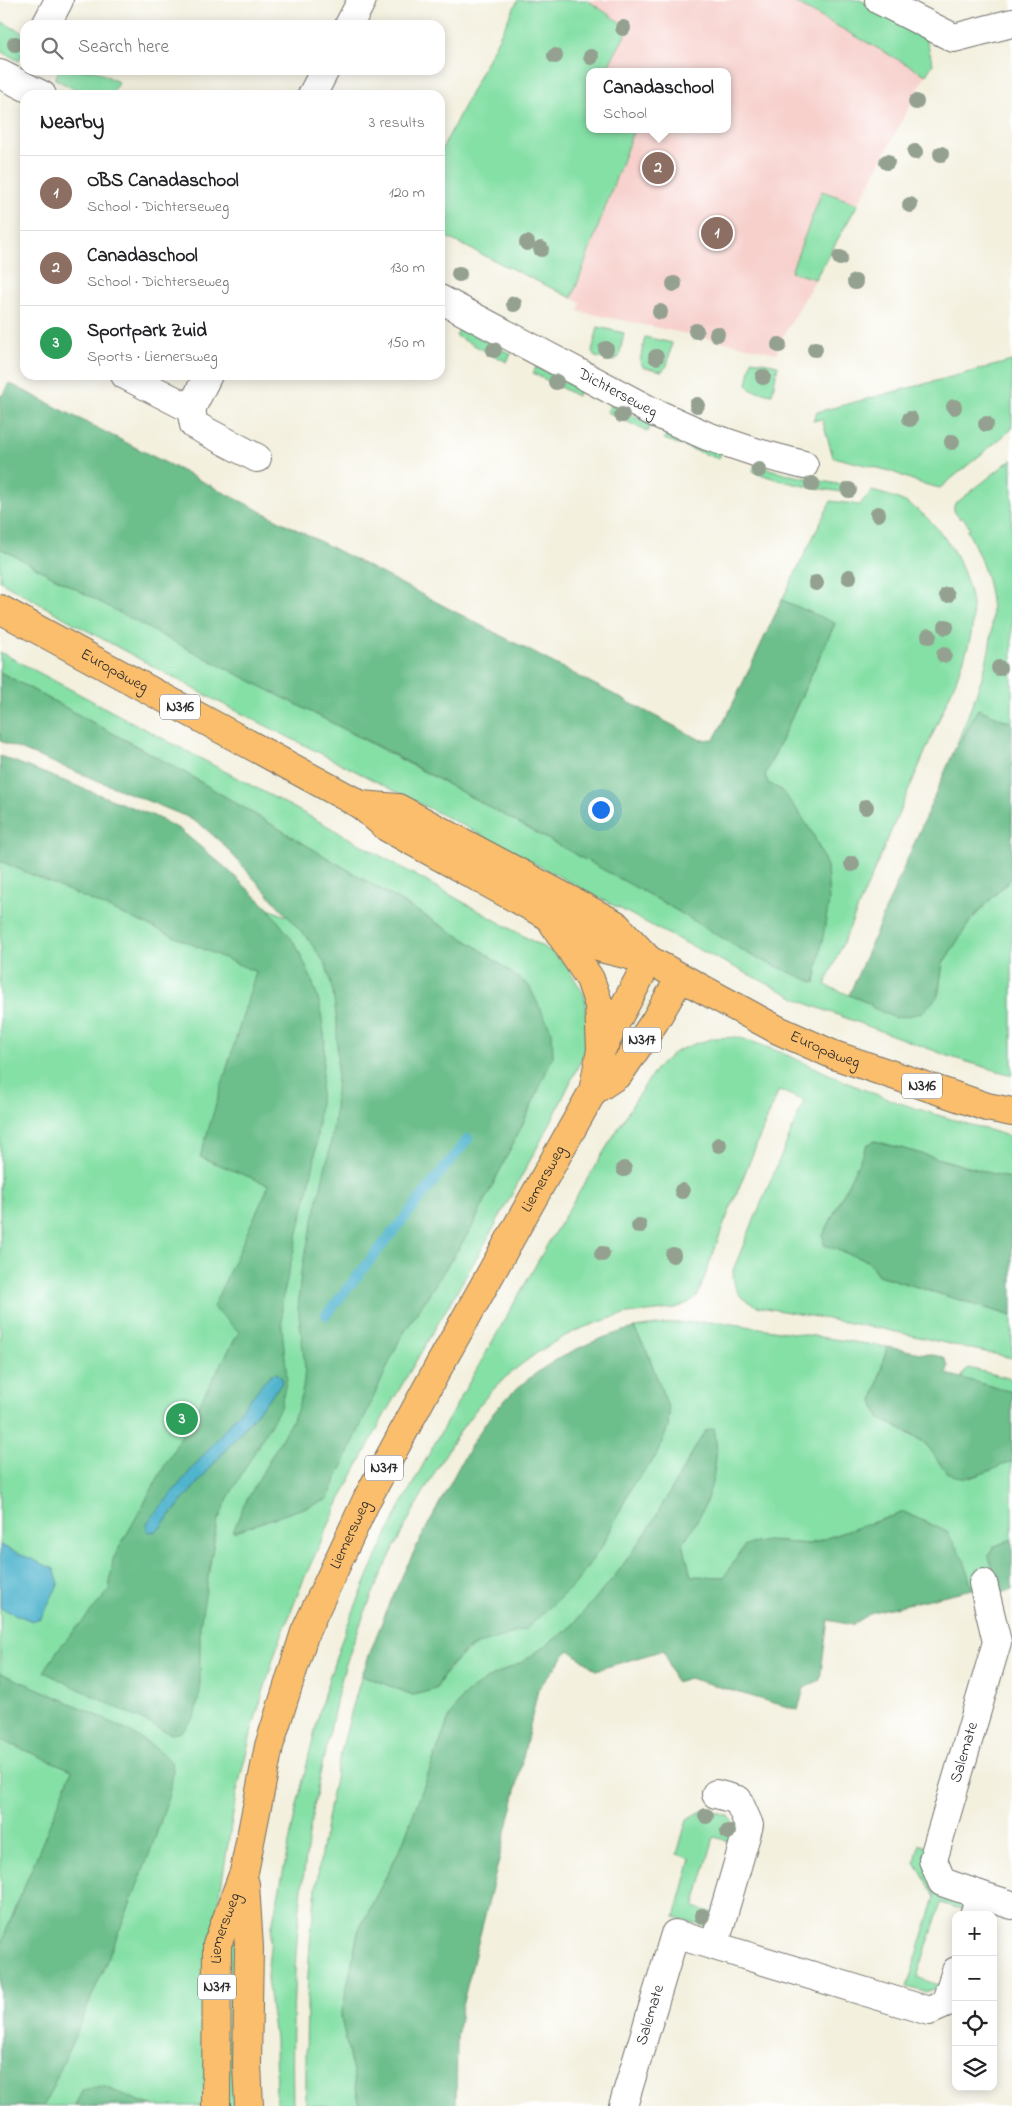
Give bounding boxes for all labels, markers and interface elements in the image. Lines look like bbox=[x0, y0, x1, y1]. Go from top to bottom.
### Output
search box bbox=[20, 20, 445, 75]
icon: search bbox=[38, 34, 66, 62]
text: Search here bbox=[78, 34, 169, 61]
popup bbox=[586, 68, 731, 133]
text: Canadaschool bbox=[603, 75, 714, 102]
text: School bbox=[603, 102, 647, 126]
text: Nearby bbox=[40, 108, 104, 138]
text: 3 results bbox=[369, 111, 425, 135]
pin: 2 bbox=[642, 149, 674, 187]
text: OBS Canadaschool bbox=[87, 168, 239, 195]
text: 1 bbox=[53, 181, 59, 205]
text: 120 m bbox=[389, 181, 425, 205]
text: School · Dichterseweg bbox=[87, 195, 229, 219]
pin: 1 bbox=[701, 214, 733, 252]
text: Canadaschool bbox=[87, 243, 198, 270]
text: 2 bbox=[52, 256, 60, 280]
text: 130 m bbox=[390, 256, 425, 280]
text: School · Dichterseweg bbox=[87, 270, 229, 294]
text: Sportpark Zuid bbox=[87, 318, 207, 345]
text: 3 bbox=[53, 331, 59, 355]
text: 150 m bbox=[387, 331, 425, 355]
text: Sports · Liemersweg bbox=[87, 345, 218, 369]
street label: Dichterseweg bbox=[573, 362, 661, 424]
street label: Europaweg bbox=[76, 643, 153, 699]
road number: N316 bbox=[160, 694, 200, 720]
your location bbox=[588, 797, 614, 823]
street label: Europaweg bbox=[786, 1025, 863, 1075]
road number: N317 bbox=[623, 1028, 661, 1052]
road number: N316 bbox=[902, 1074, 942, 1098]
street label: Liemersweg bbox=[515, 1141, 572, 1217]
pin: 3 bbox=[166, 1400, 198, 1438]
road number: N317 bbox=[365, 1456, 403, 1480]
street label: Liemersweg bbox=[324, 1496, 377, 1573]
street label: Salemate bbox=[944, 1718, 985, 1786]
street label: Liemersweg bbox=[205, 1889, 247, 1964]
map controls bbox=[952, 1911, 997, 2091]
button: + bbox=[952, 1911, 997, 1956]
button: − bbox=[952, 1956, 997, 2001]
road number: N317 bbox=[198, 1974, 236, 2000]
street label: Salemate bbox=[630, 1981, 671, 2048]
button: locate bbox=[952, 2001, 997, 2046]
button: layers bbox=[952, 2046, 997, 2091]

